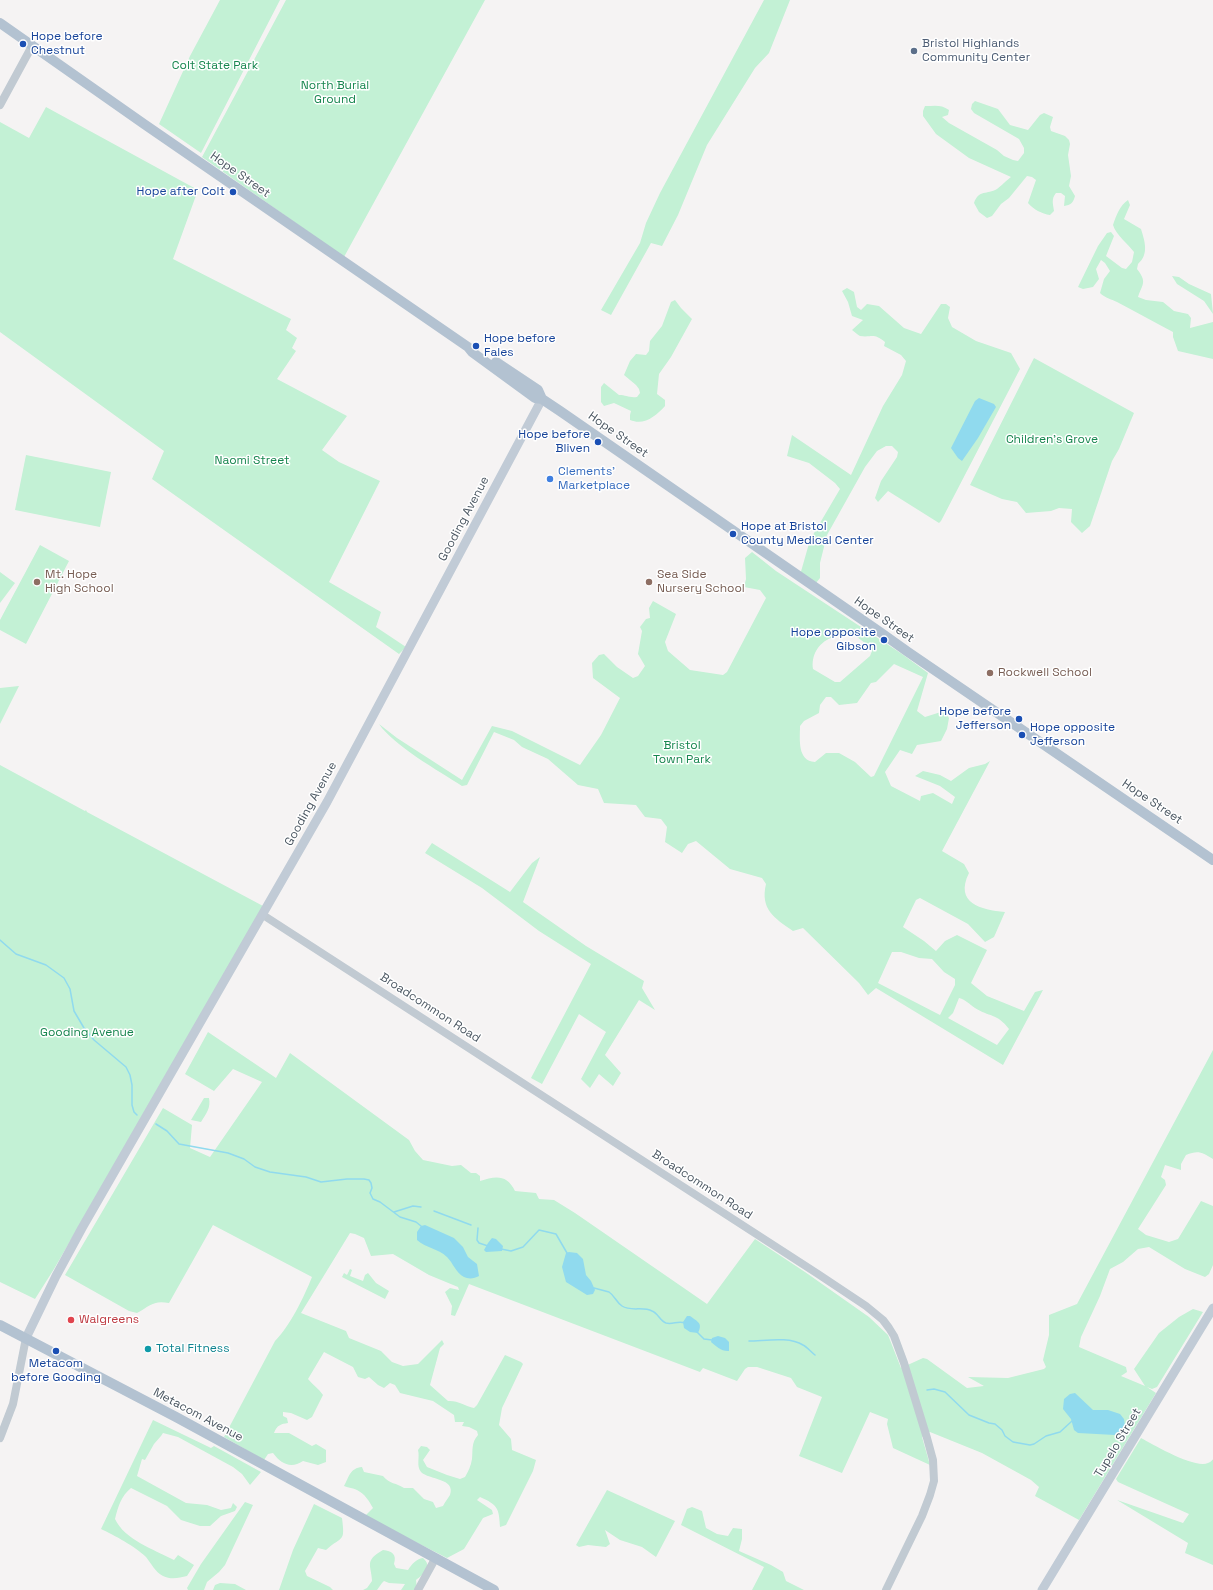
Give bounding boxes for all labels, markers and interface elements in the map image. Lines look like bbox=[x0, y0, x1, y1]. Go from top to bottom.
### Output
place label: Hope before Chestnut bbox=[31, 30, 103, 58]
place label: Bristol Highlands Community Center bbox=[922, 37, 1030, 65]
marker: Hope before Chestnut bbox=[18, 39, 28, 49]
marker: Bristol Highlands Community Center bbox=[909, 46, 919, 56]
park label: Colt State Park bbox=[172, 59, 258, 73]
park label: North Burial Ground bbox=[301, 79, 369, 107]
street label: Hope Street bbox=[207, 149, 273, 201]
place label: Hope after Colt bbox=[137, 185, 225, 199]
marker: Hope after Colt bbox=[228, 187, 238, 197]
place label: Hope before Fales bbox=[484, 332, 556, 360]
marker: Hope before Fales bbox=[471, 341, 481, 351]
street label: Hope Street bbox=[585, 409, 651, 461]
place label: Hope before Bliven bbox=[518, 428, 590, 456]
park label: Children's Grove bbox=[1006, 433, 1098, 447]
marker: Hope before Bliven bbox=[593, 437, 603, 447]
park label: Naomi Street bbox=[214, 454, 290, 468]
place label: Clements' Marketplace bbox=[558, 465, 630, 493]
street label: Gooding Avenue bbox=[436, 474, 492, 564]
marker: Clements' Marketplace bbox=[545, 474, 555, 484]
place label: Hope at Bristol County Medical Center bbox=[741, 520, 874, 548]
marker: Hope at Bristol County Medical Center bbox=[728, 529, 738, 539]
place label: Mt. Hope High School bbox=[45, 568, 114, 596]
place label: Sea Side Nursery School bbox=[657, 568, 745, 596]
marker: Mt. Hope High School bbox=[32, 577, 42, 587]
marker: Sea Side Nursery School bbox=[644, 577, 654, 587]
street label: Hope Street bbox=[851, 594, 917, 646]
place label: Hope opposite Gibson bbox=[791, 626, 876, 654]
marker: Hope opposite Gibson bbox=[879, 635, 889, 645]
place label: Rockwell School bbox=[998, 666, 1092, 680]
marker: Rockwell School bbox=[985, 668, 995, 678]
place label: Hope before Jefferson bbox=[939, 705, 1011, 733]
marker: Hope before Jefferson bbox=[1014, 714, 1024, 724]
place label: Hope opposite Jefferson bbox=[1030, 721, 1115, 749]
marker: Hope opposite Jefferson bbox=[1017, 730, 1027, 740]
park label: Bristol Town Park bbox=[653, 739, 711, 767]
street label: Gooding Avenue bbox=[282, 759, 340, 849]
street label: Hope Street bbox=[1119, 776, 1185, 828]
street label: Broadcommon Road bbox=[377, 970, 483, 1046]
park label: Gooding Avenue bbox=[40, 1026, 134, 1040]
street label: Broadcommon Road bbox=[649, 1147, 755, 1223]
place label: Walgreens bbox=[79, 1313, 139, 1327]
marker: Walgreens bbox=[66, 1315, 76, 1325]
place label: Total Fitness bbox=[156, 1342, 229, 1356]
marker: Total Fitness bbox=[143, 1344, 153, 1354]
marker: Metacom before Gooding bbox=[51, 1346, 61, 1356]
place label: Metacom before Gooding bbox=[11, 1357, 101, 1385]
street label: Metacom Avenue bbox=[151, 1385, 245, 1445]
street label: Tupelo Street bbox=[1092, 1406, 1144, 1480]

